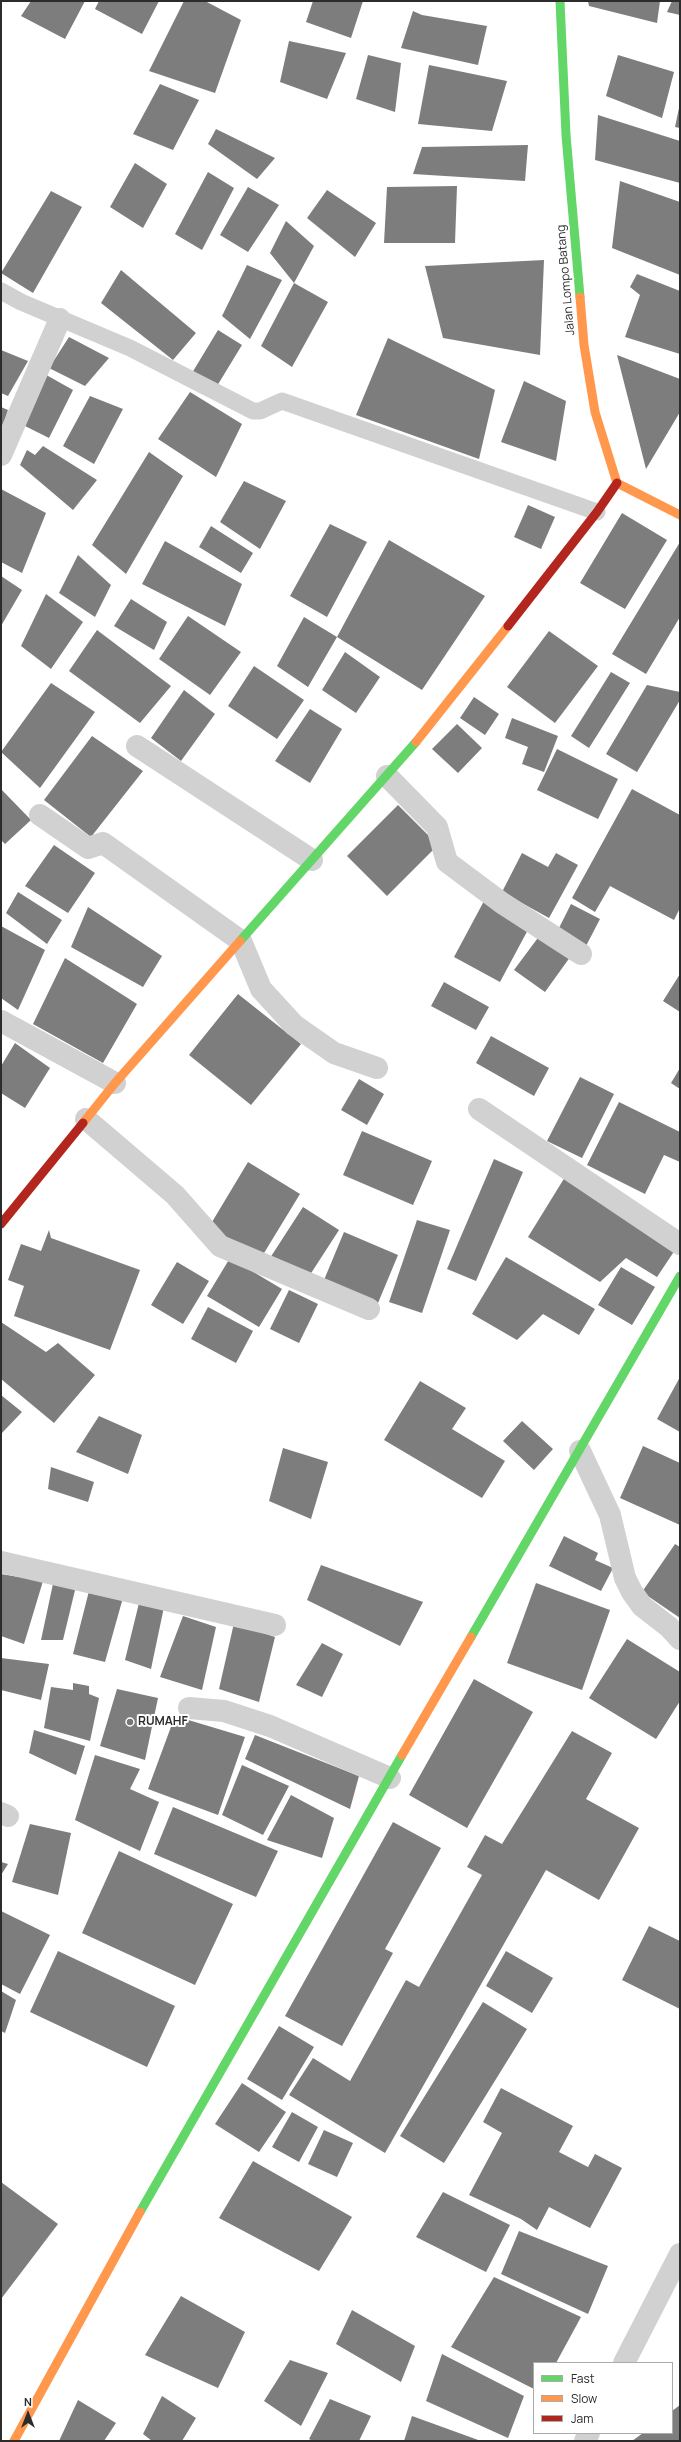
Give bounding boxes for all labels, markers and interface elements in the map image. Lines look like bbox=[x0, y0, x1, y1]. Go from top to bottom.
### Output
street label: Jalan Lompo Batang bbox=[554, 224, 578, 336]
place label: RUMAHF bbox=[138, 1715, 188, 1729]
marker: RUMAHF bbox=[125, 1717, 135, 1727]
legend bbox=[533, 2362, 673, 2434]
text: Fast bbox=[571, 2370, 595, 2387]
text: Slow bbox=[571, 2390, 597, 2407]
north arrow bbox=[8, 2394, 48, 2434]
text: N bbox=[24, 2394, 32, 2409]
text: Jam bbox=[571, 2410, 593, 2427]

